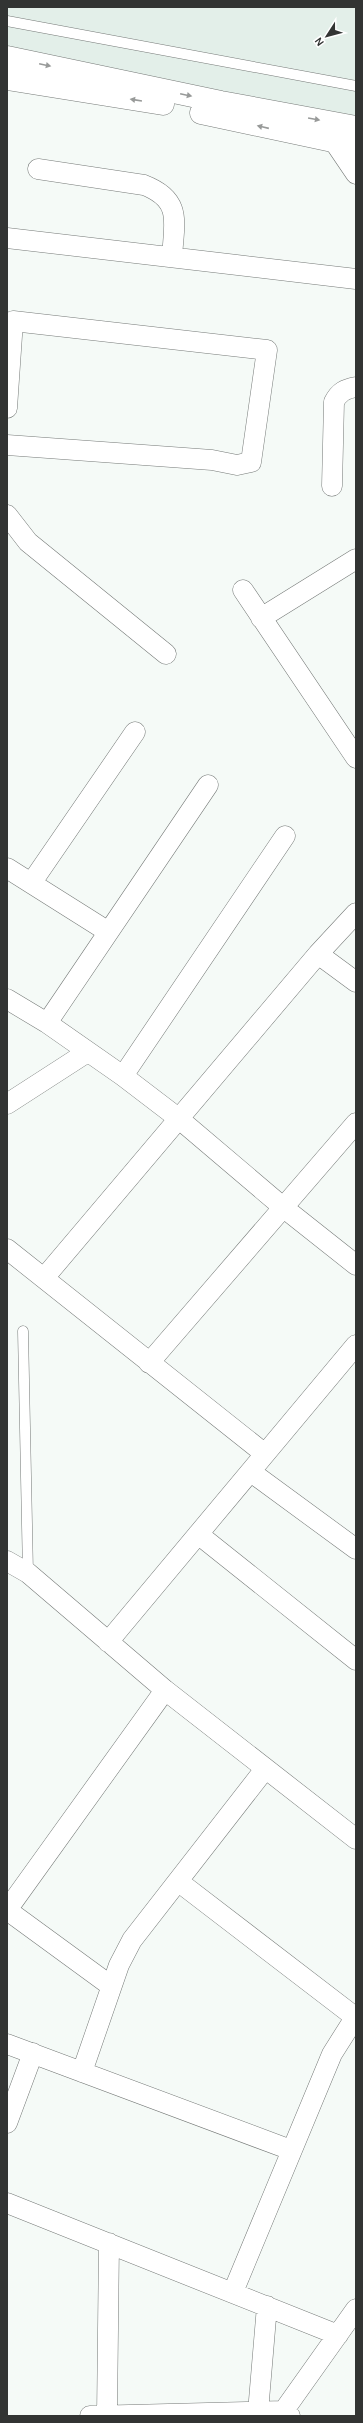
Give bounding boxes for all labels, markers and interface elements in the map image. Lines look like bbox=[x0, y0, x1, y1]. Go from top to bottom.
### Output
north arrow bbox=[307, 16, 347, 56]
text: N bbox=[312, 35, 327, 49]
one-way arrow bbox=[39, 63, 51, 69]
one-way arrow bbox=[180, 92, 192, 98]
one-way arrow bbox=[130, 97, 142, 103]
one-way arrow bbox=[308, 116, 320, 122]
one-way arrow bbox=[257, 123, 269, 129]

